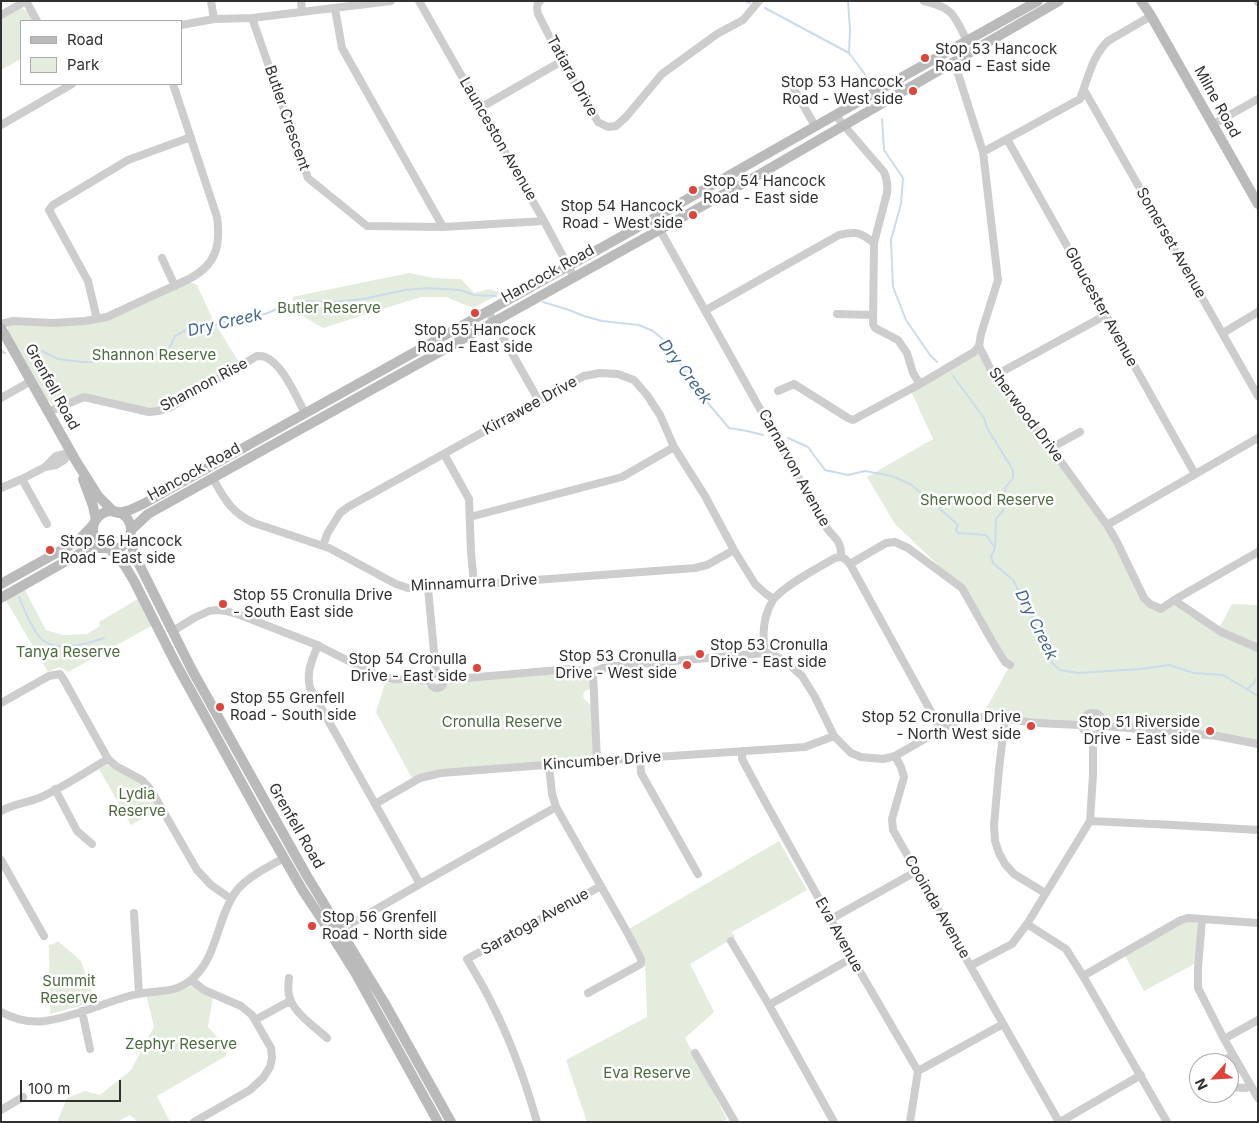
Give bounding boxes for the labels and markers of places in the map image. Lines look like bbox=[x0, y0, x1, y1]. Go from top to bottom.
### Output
place label: Stop 53 Hancock Road - East side bbox=[935, 40, 1057, 75]
marker: Stop 53 Hancock Road - East side bbox=[919, 52, 931, 64]
place label: Stop 53 Hancock Road - West side bbox=[781, 73, 903, 108]
marker: Stop 53 Hancock Road - West side bbox=[907, 85, 919, 97]
place label: Stop 54 Hancock Road - East side bbox=[703, 172, 826, 207]
marker: Stop 54 Hancock Road - East side bbox=[687, 184, 699, 196]
place label: Stop 54 Hancock Road - West side bbox=[560, 197, 683, 232]
marker: Stop 54 Hancock Road - West side bbox=[687, 209, 699, 221]
marker: Stop 55 Hancock Road - East side bbox=[469, 307, 481, 319]
place label: Stop 55 Hancock Road - East side bbox=[414, 321, 536, 356]
place label: Stop 56 Hancock Road - East side bbox=[60, 532, 182, 567]
marker: Stop 56 Hancock Road - East side bbox=[44, 544, 56, 556]
place label: Stop 55 Cronulla Drive - South East side bbox=[233, 586, 392, 621]
marker: Stop 55 Cronulla Drive - South East side bbox=[217, 598, 229, 610]
place label: Stop 53 Cronulla Drive - East side bbox=[710, 636, 828, 671]
place label: Stop 53 Cronulla Drive - West side bbox=[555, 647, 677, 682]
marker: Stop 53 Cronulla Drive - East side bbox=[694, 648, 706, 660]
place label: Stop 54 Cronulla Drive - East side bbox=[348, 650, 467, 685]
marker: Stop 53 Cronulla Drive - West side bbox=[681, 659, 693, 671]
marker: Stop 54 Cronulla Drive - East side bbox=[471, 662, 483, 674]
place label: Stop 55 Grenfell Road - South side bbox=[230, 689, 356, 724]
marker: Stop 55 Grenfell Road - South side bbox=[214, 701, 226, 713]
place label: Stop 52 Cronulla Drive - North West side bbox=[862, 708, 1021, 743]
place label: Stop 51 Riverside Drive - East side bbox=[1078, 713, 1200, 748]
marker: Stop 52 Cronulla Drive - North West side bbox=[1025, 720, 1037, 732]
marker: Stop 51 Riverside Drive - East side bbox=[1204, 725, 1216, 737]
place label: Stop 56 Grenfell Road - North side bbox=[322, 908, 447, 943]
marker: Stop 56 Grenfell Road - North side bbox=[306, 920, 318, 932]

